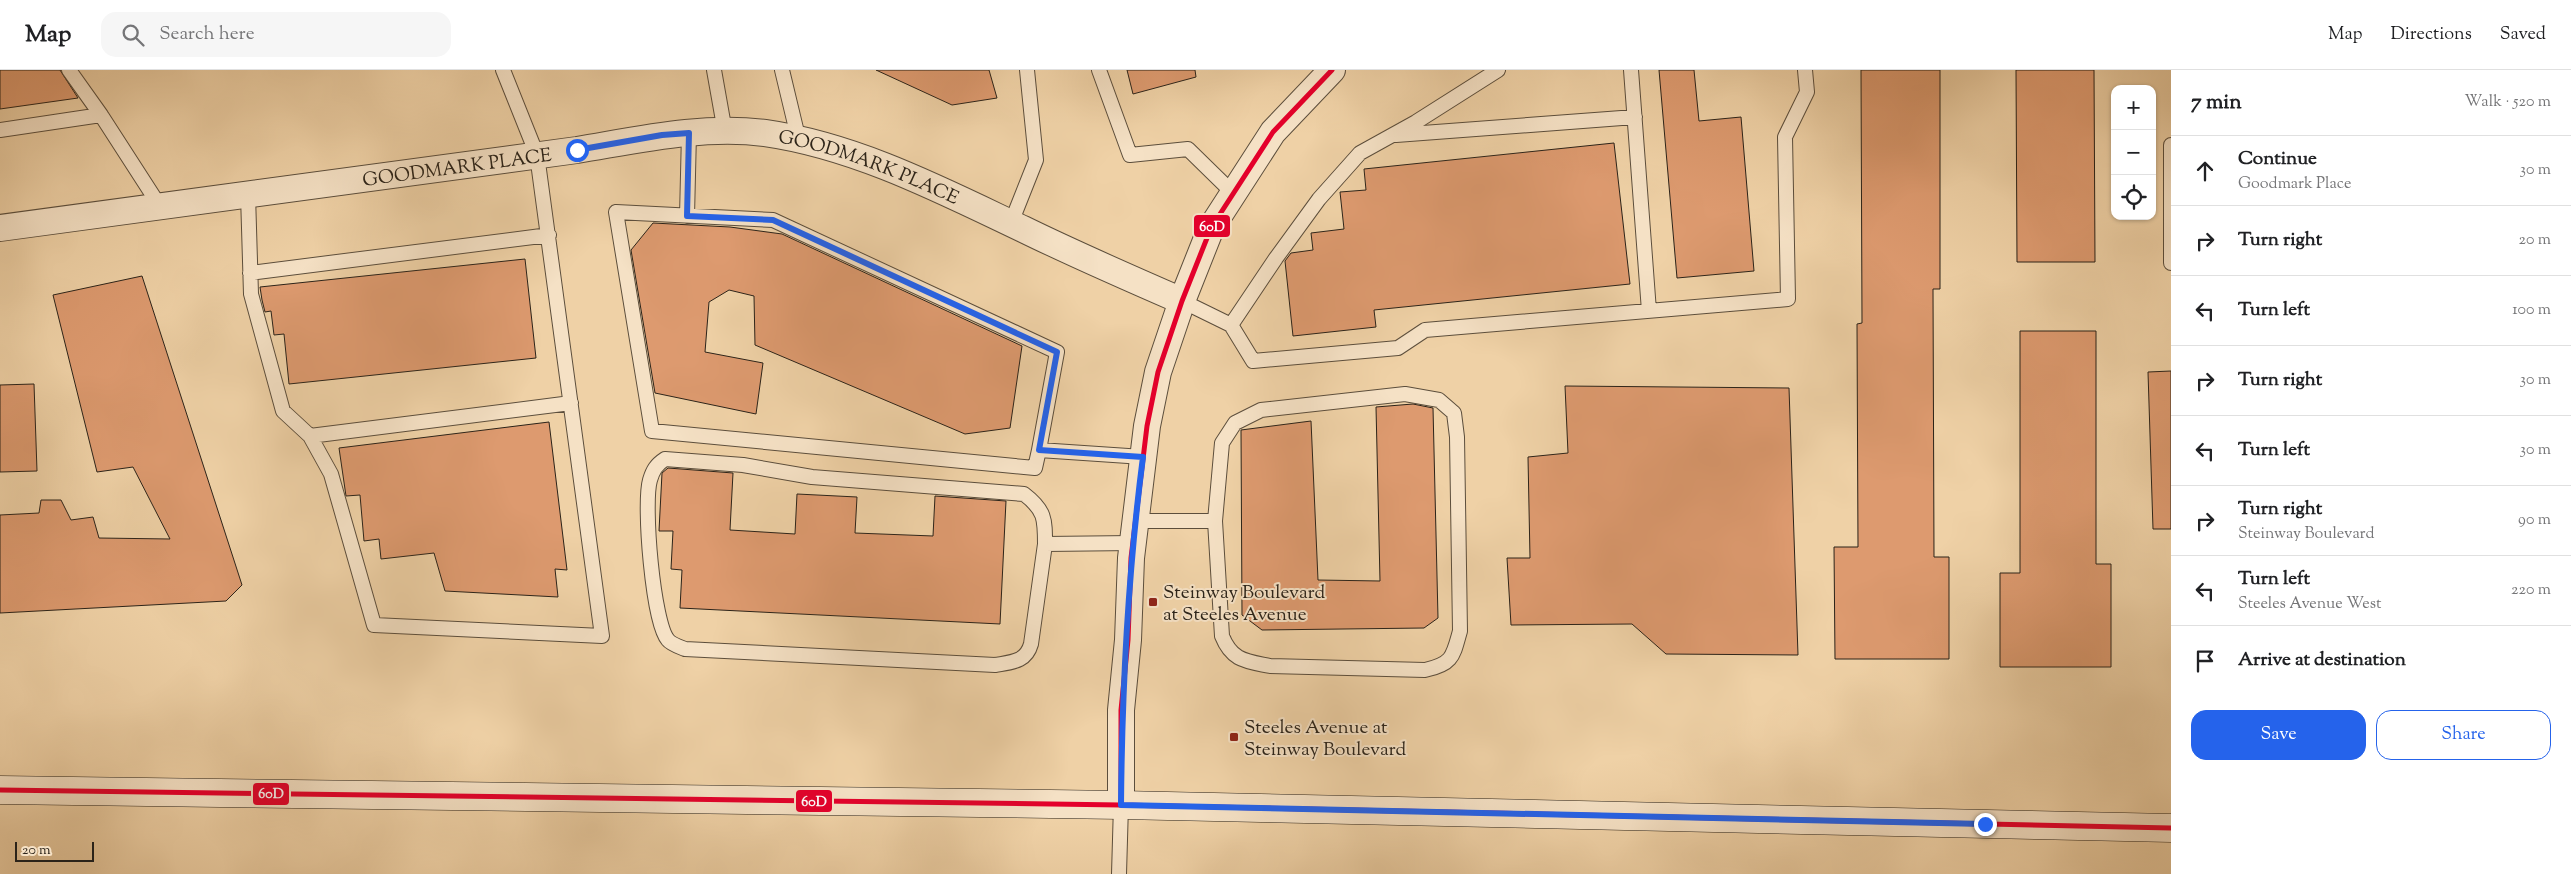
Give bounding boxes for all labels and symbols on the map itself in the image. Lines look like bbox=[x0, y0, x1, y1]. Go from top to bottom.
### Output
street label: GOODMARK PLACE bbox=[776, 124, 963, 213]
route start bbox=[566, 139, 589, 162]
street label: GOODMARK PLACE bbox=[361, 143, 554, 195]
line badge: 60D bbox=[1193, 214, 1231, 238]
text: 60D bbox=[1199, 218, 1225, 238]
place label: Steinway Boulevard at Steeles Avenue bbox=[1163, 580, 1326, 629]
marker: Steinway Boulevard at Steeles Avenue bbox=[1147, 596, 1159, 608]
place label: Steeles Avenue at Steinway Boulevard bbox=[1244, 715, 1407, 764]
marker: Steeles Avenue at Steinway Boulevard bbox=[1228, 731, 1240, 743]
line badge: 60D bbox=[252, 782, 290, 806]
text: 60D bbox=[258, 785, 284, 805]
line badge: 60D bbox=[795, 789, 833, 813]
text: 60D bbox=[801, 793, 827, 813]
route end bbox=[1974, 813, 1997, 836]
scale bar bbox=[15, 839, 94, 862]

